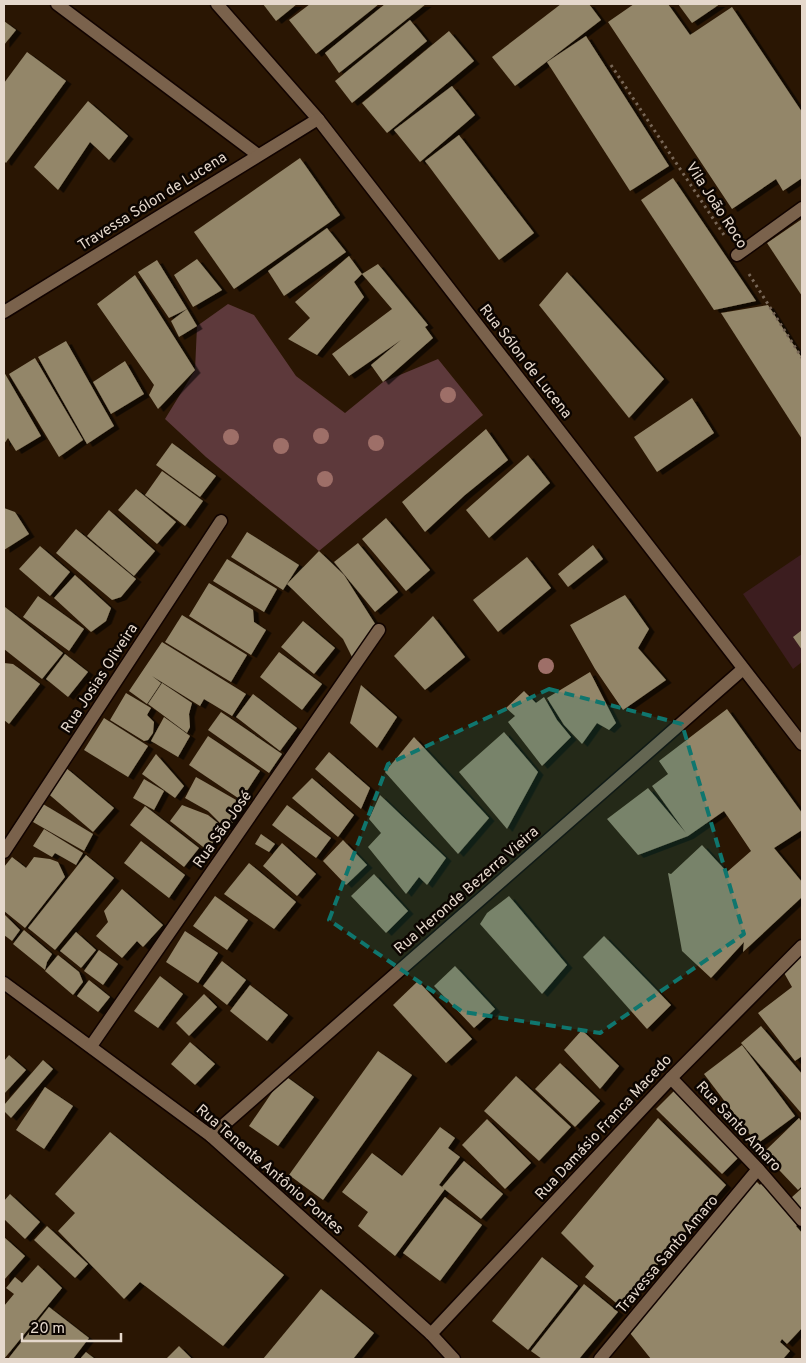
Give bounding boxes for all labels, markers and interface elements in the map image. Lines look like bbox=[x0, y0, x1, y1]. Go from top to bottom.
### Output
street label: Travessa Sólon de Lucena bbox=[75, 149, 231, 256]
street label: Vila João Roco bbox=[681, 159, 751, 253]
street label: Rua Sólon de Lucena bbox=[474, 301, 575, 423]
street label: Rua Josias Oliveira bbox=[58, 620, 143, 737]
street label: Rua São José bbox=[190, 788, 257, 872]
street label: Rua Heronde Bezerra Vieira bbox=[391, 823, 543, 959]
street label: Rua Damásio Franca Macedo bbox=[532, 1051, 677, 1205]
street label: Rua Santo Amaro bbox=[691, 1078, 785, 1176]
street label: Rua Tenente Antônio Pontes bbox=[191, 1101, 347, 1239]
street label: Travessa Santo Amaro bbox=[613, 1192, 723, 1318]
scale bar bbox=[22, 1310, 121, 1342]
text: 20 m bbox=[30, 1320, 65, 1339]

